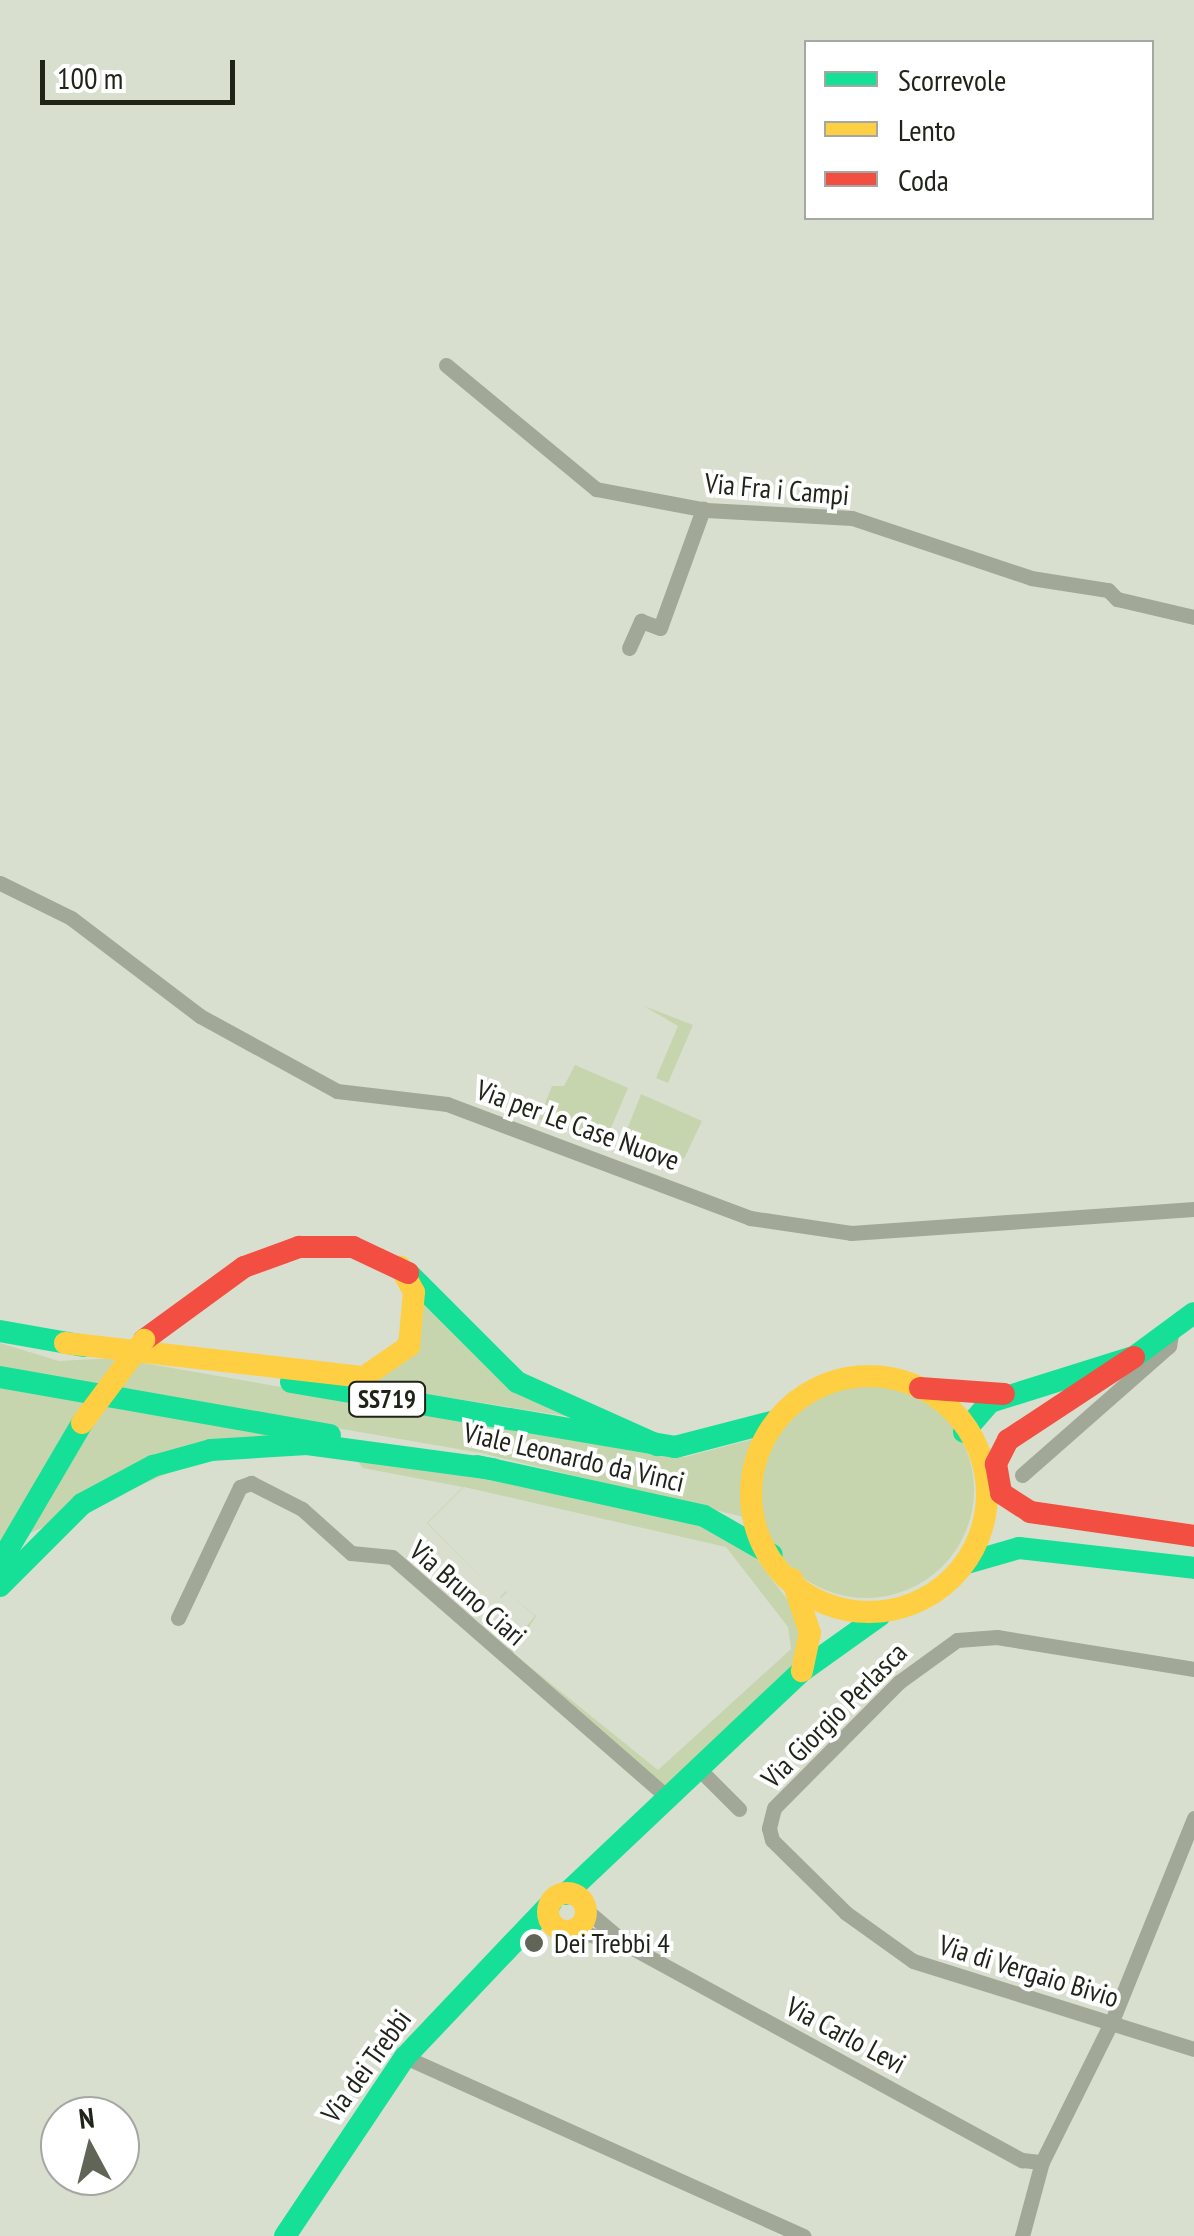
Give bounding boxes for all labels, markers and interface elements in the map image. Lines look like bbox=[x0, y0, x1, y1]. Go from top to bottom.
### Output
scale bar bbox=[45, 40, 240, 102]
legend bbox=[804, 40, 1154, 220]
text: 100 m bbox=[57, 58, 123, 97]
text: Scorrevole bbox=[898, 60, 1006, 99]
text: Lento bbox=[898, 110, 956, 149]
text: Coda bbox=[898, 160, 949, 199]
street label: Via Fra i Campi bbox=[703, 466, 851, 512]
street label: Via per Le Case Nuove bbox=[472, 1073, 684, 1177]
road number: SS719 bbox=[347, 1379, 427, 1419]
street label: Viale Leonardo da Vinci bbox=[460, 1415, 688, 1499]
street label: Via Bruno Ciari bbox=[403, 1533, 533, 1653]
street label: Via Giorgio Perlasca bbox=[754, 1635, 914, 1795]
place label: Dei Trebbi 4 bbox=[554, 1926, 671, 1960]
street label: Via di Vergaio Bivio bbox=[935, 1928, 1123, 2014]
marker: Dei Trebbi 4 bbox=[523, 1932, 545, 1954]
street label: Via Carlo Levi bbox=[781, 1990, 911, 2080]
street label: Via dei Trebbi bbox=[314, 2003, 418, 2129]
north arrow bbox=[40, 2096, 140, 2196]
text: N bbox=[77, 2098, 96, 2137]

